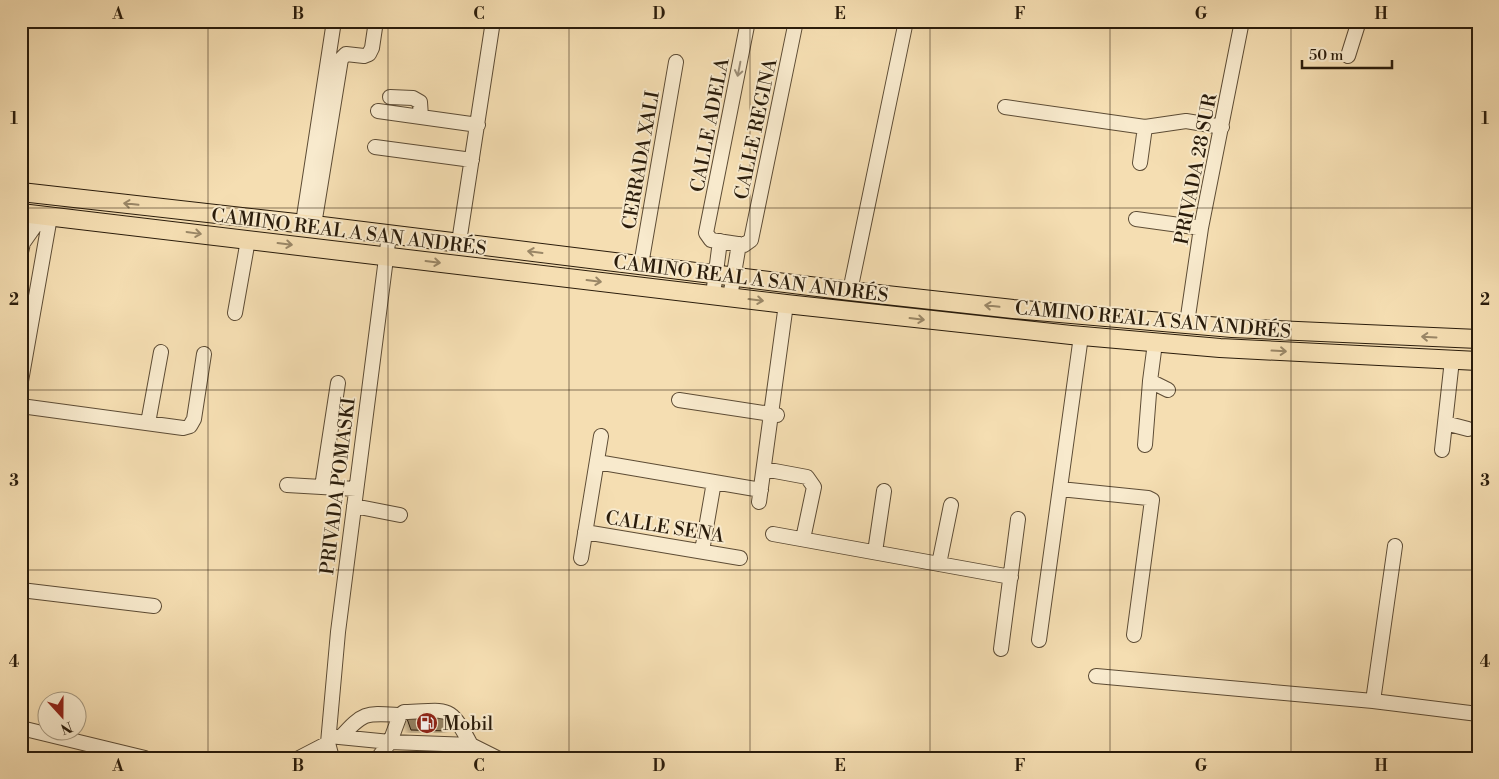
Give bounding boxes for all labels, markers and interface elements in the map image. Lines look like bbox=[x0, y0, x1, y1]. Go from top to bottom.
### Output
text: A bbox=[111, 4, 124, 24]
text: B bbox=[292, 4, 304, 24]
text: C bbox=[473, 4, 485, 24]
text: D bbox=[653, 4, 666, 24]
text: E bbox=[834, 4, 846, 24]
text: F bbox=[1014, 4, 1026, 24]
text: G bbox=[1195, 4, 1208, 24]
text: H bbox=[1374, 4, 1388, 24]
scale bar bbox=[1302, 38, 1392, 70]
text: 50 m bbox=[1309, 46, 1343, 65]
street label: CALLE ADELA bbox=[685, 55, 735, 194]
street label: CALLE REGINA bbox=[729, 56, 783, 202]
one-way arrow bbox=[734, 61, 743, 77]
street label: CERRADA XALI bbox=[617, 89, 665, 231]
street label: PRIVADA 28 SUR bbox=[1170, 91, 1223, 247]
text: 1 bbox=[10, 109, 18, 129]
text: 1 bbox=[1481, 109, 1489, 129]
one-way arrow bbox=[124, 200, 140, 209]
street label: CAMINO REAL A SAN ANDRÉS bbox=[210, 202, 488, 261]
one-way arrow bbox=[186, 228, 202, 238]
one-way arrow bbox=[276, 239, 292, 249]
one-way arrow bbox=[527, 247, 543, 257]
street label: CAMINO REAL A SAN ANDRÉS bbox=[612, 249, 890, 308]
one-way arrow bbox=[425, 257, 441, 267]
one-way arrow bbox=[586, 276, 602, 286]
text: 2 bbox=[9, 290, 19, 310]
text: 2 bbox=[1480, 290, 1490, 310]
one-way arrow bbox=[747, 295, 763, 305]
street label: CAMINO REAL A SAN ANDRÉS bbox=[1014, 295, 1292, 344]
one-way arrow bbox=[984, 301, 1000, 311]
one-way arrow bbox=[909, 314, 925, 324]
one-way arrow bbox=[1421, 332, 1438, 342]
one-way arrow bbox=[1271, 347, 1287, 356]
street label: PRIVADA POMASKI bbox=[315, 396, 361, 576]
text: 3 bbox=[9, 471, 19, 491]
text: 3 bbox=[1480, 471, 1490, 491]
street label: CALLE SENA bbox=[604, 506, 727, 548]
text: 4 bbox=[9, 652, 20, 672]
text: 4 bbox=[1480, 652, 1491, 672]
north arrow bbox=[38, 692, 88, 742]
fuel station icon: Mobil bbox=[415, 711, 439, 735]
place label: Mobil bbox=[443, 712, 494, 736]
text: N bbox=[58, 717, 75, 738]
text: A bbox=[111, 756, 124, 776]
text: B bbox=[292, 756, 304, 776]
text: C bbox=[473, 756, 485, 776]
text: D bbox=[653, 756, 666, 776]
text: E bbox=[834, 756, 846, 776]
text: F bbox=[1014, 756, 1026, 776]
text: G bbox=[1195, 756, 1208, 776]
text: H bbox=[1374, 756, 1388, 776]

